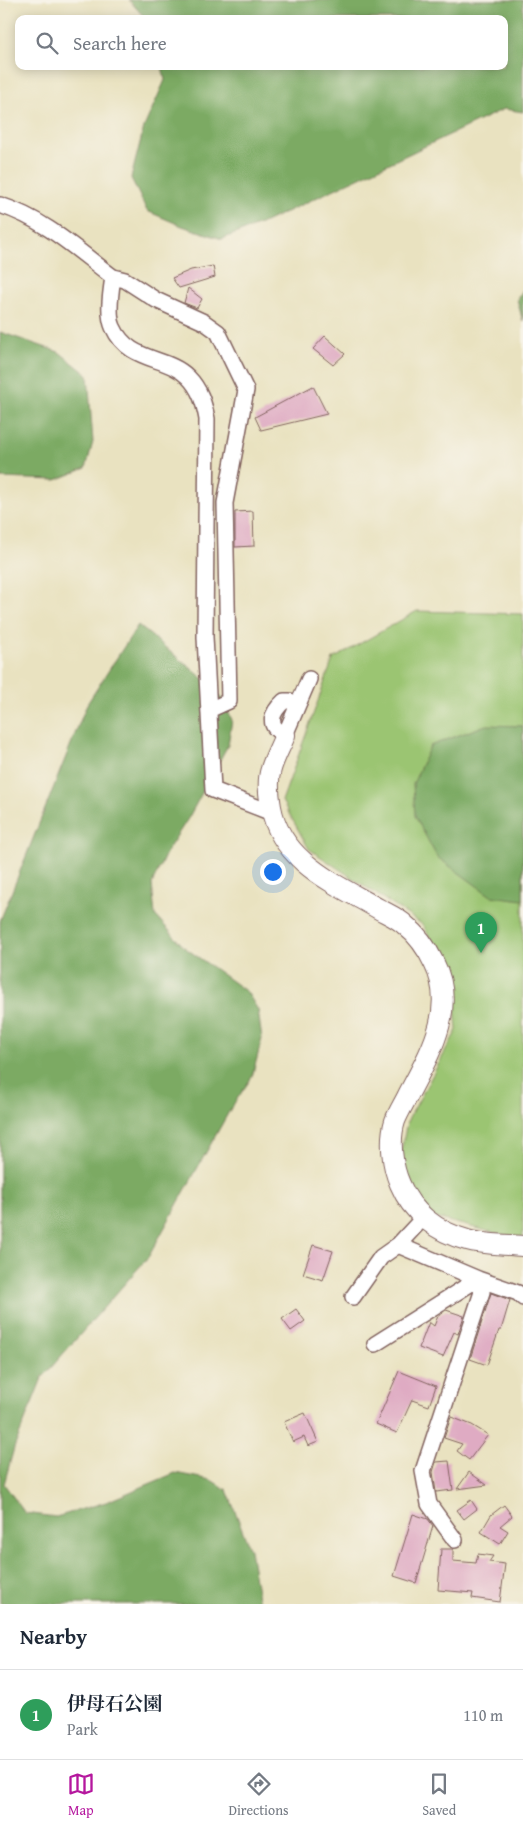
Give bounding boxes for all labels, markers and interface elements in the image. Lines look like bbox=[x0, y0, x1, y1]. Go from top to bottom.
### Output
search box bbox=[15, 15, 508, 70]
icon: search bbox=[33, 29, 61, 57]
text: Search here bbox=[73, 29, 167, 57]
your location bbox=[260, 859, 286, 885]
pin: 1 bbox=[465, 912, 497, 953]
text: Nearby bbox=[20, 1621, 87, 1652]
text: 伊母石公園 bbox=[67, 1689, 162, 1717]
text: 1 bbox=[32, 1703, 40, 1727]
text: 110 m bbox=[463, 1703, 503, 1727]
text: Park bbox=[67, 1717, 98, 1741]
tab: Map bbox=[67, 1770, 95, 1820]
tab: Directions bbox=[228, 1770, 289, 1820]
tab: Saved bbox=[422, 1770, 456, 1820]

